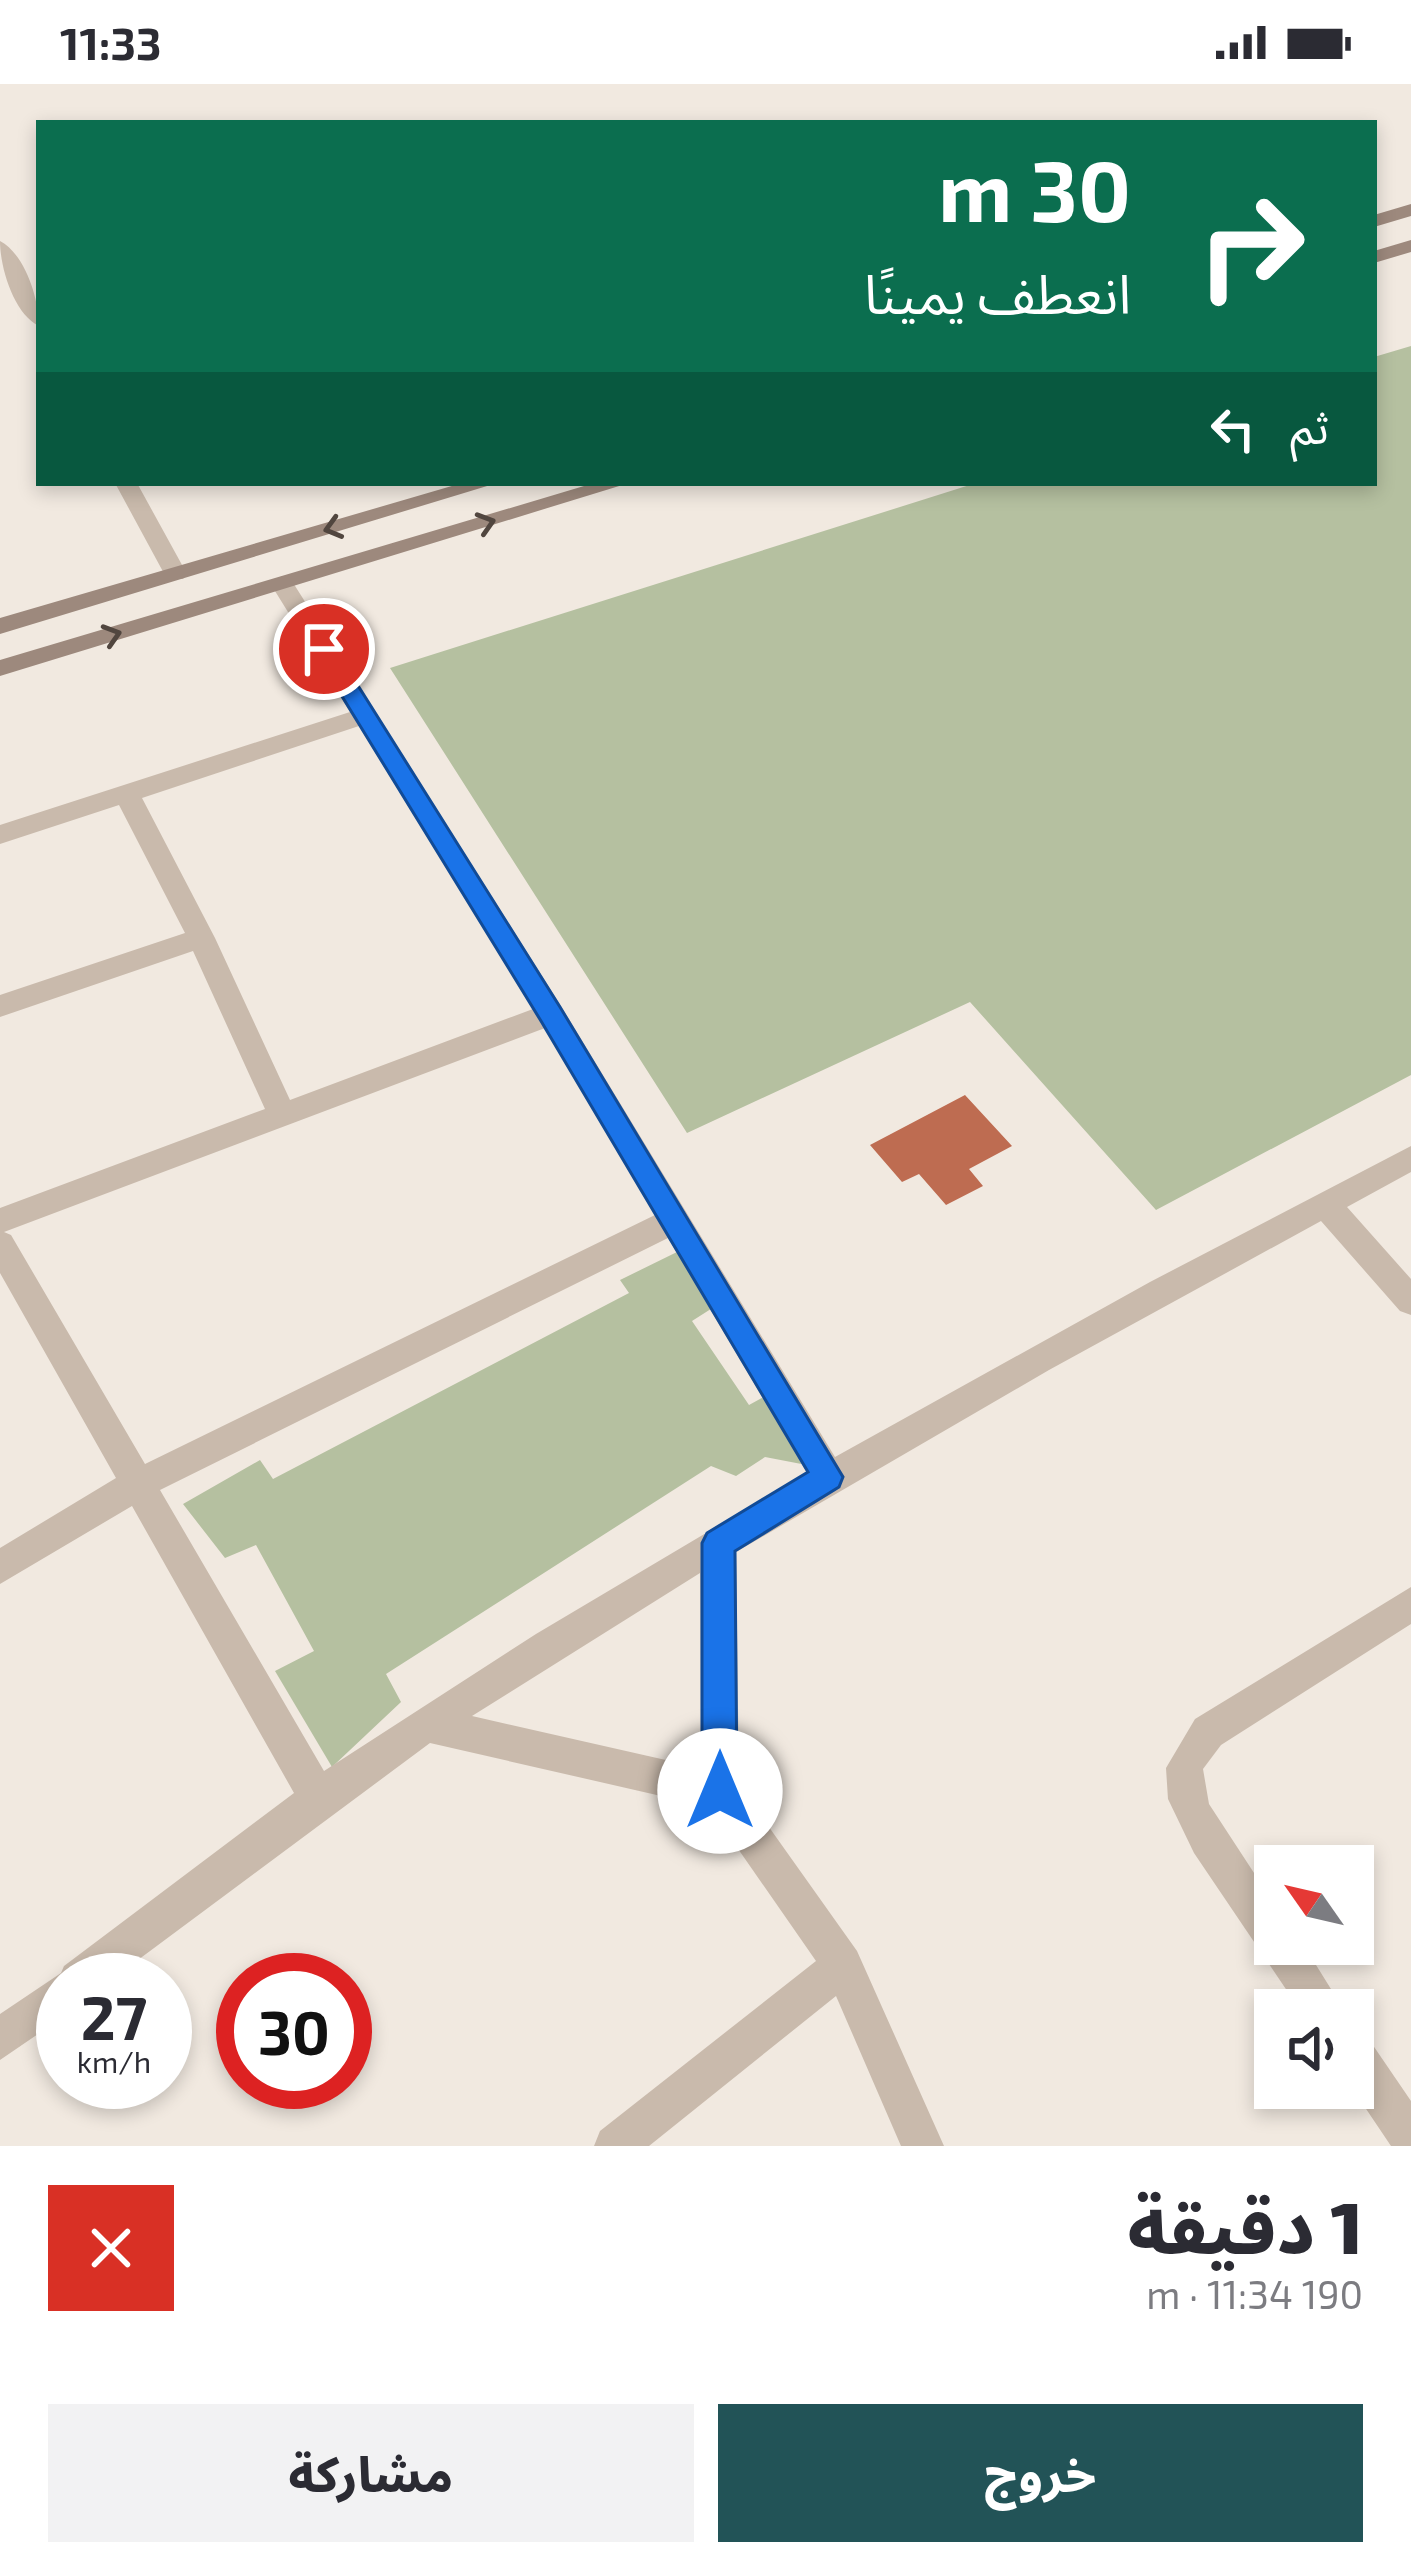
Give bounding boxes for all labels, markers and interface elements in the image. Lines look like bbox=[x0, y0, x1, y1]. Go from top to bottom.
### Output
text: 11:33 bbox=[60, 15, 161, 69]
text: 30 m bbox=[938, 138, 1131, 239]
icon: right bbox=[1173, 168, 1329, 324]
text: انعطف يمينًا bbox=[864, 260, 1131, 325]
icon: left bbox=[1200, 396, 1266, 462]
text: ثم bbox=[1290, 399, 1329, 453]
one-way arrow bbox=[474, 512, 495, 537]
one-way arrow bbox=[323, 514, 344, 539]
pin bbox=[273, 598, 375, 700]
icon: arrive bbox=[291, 616, 357, 682]
one-way arrow bbox=[101, 624, 122, 649]
position arrow bbox=[657, 1728, 783, 1854]
north arrow bbox=[1254, 1845, 1374, 1965]
map controls bbox=[1254, 1845, 1374, 2109]
speed limit sign: 30 bbox=[216, 1953, 372, 2109]
text: 27 bbox=[81, 1980, 147, 2052]
button: sound bbox=[1254, 1989, 1374, 2109]
text: km/h bbox=[77, 2043, 151, 2079]
text: 1 دقيقة bbox=[1127, 2182, 1363, 2268]
button: close bbox=[48, 2185, 174, 2311]
text: 190 m · 11:34 bbox=[1146, 2270, 1363, 2317]
button: مشاركة bbox=[48, 2404, 694, 2542]
button: خروج bbox=[718, 2404, 1363, 2542]

